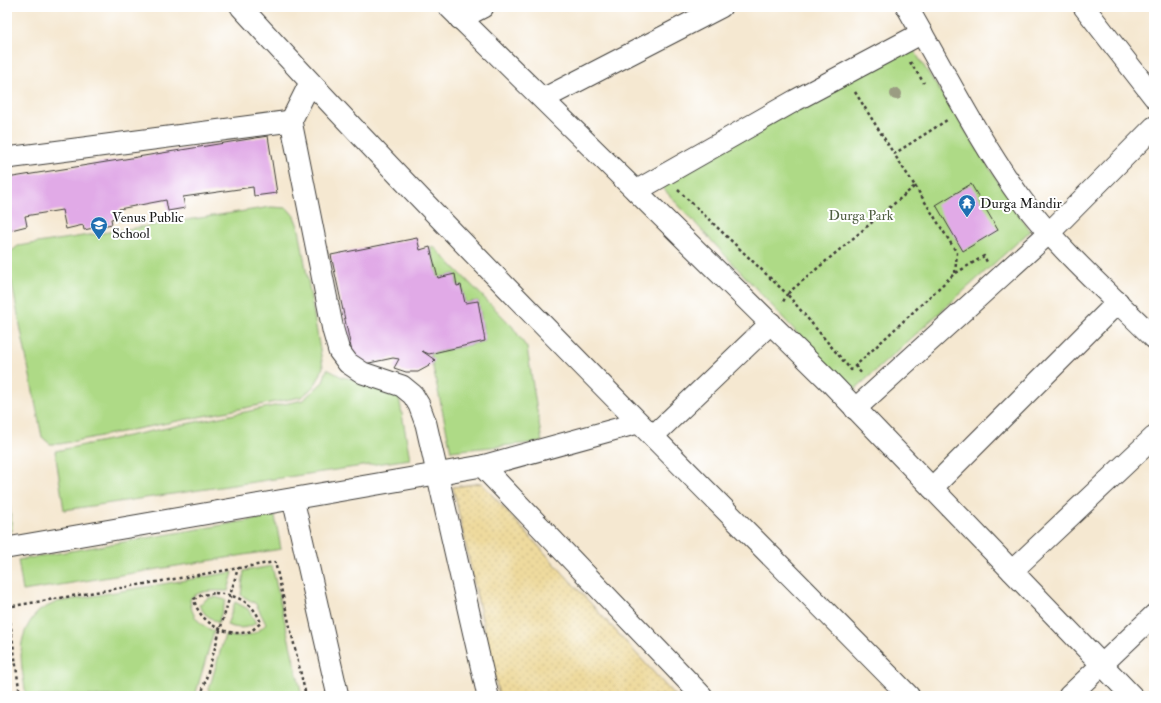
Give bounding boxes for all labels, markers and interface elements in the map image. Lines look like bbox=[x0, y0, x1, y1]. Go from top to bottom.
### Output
temple icon: Durga Mandir bbox=[957, 193, 977, 218]
place label: Durga Mandir bbox=[980, 195, 1062, 212]
park label: Durga Park bbox=[829, 207, 894, 224]
place label: Venus Public School bbox=[112, 209, 184, 242]
school or university icon: Venus Public School bbox=[89, 215, 109, 240]

